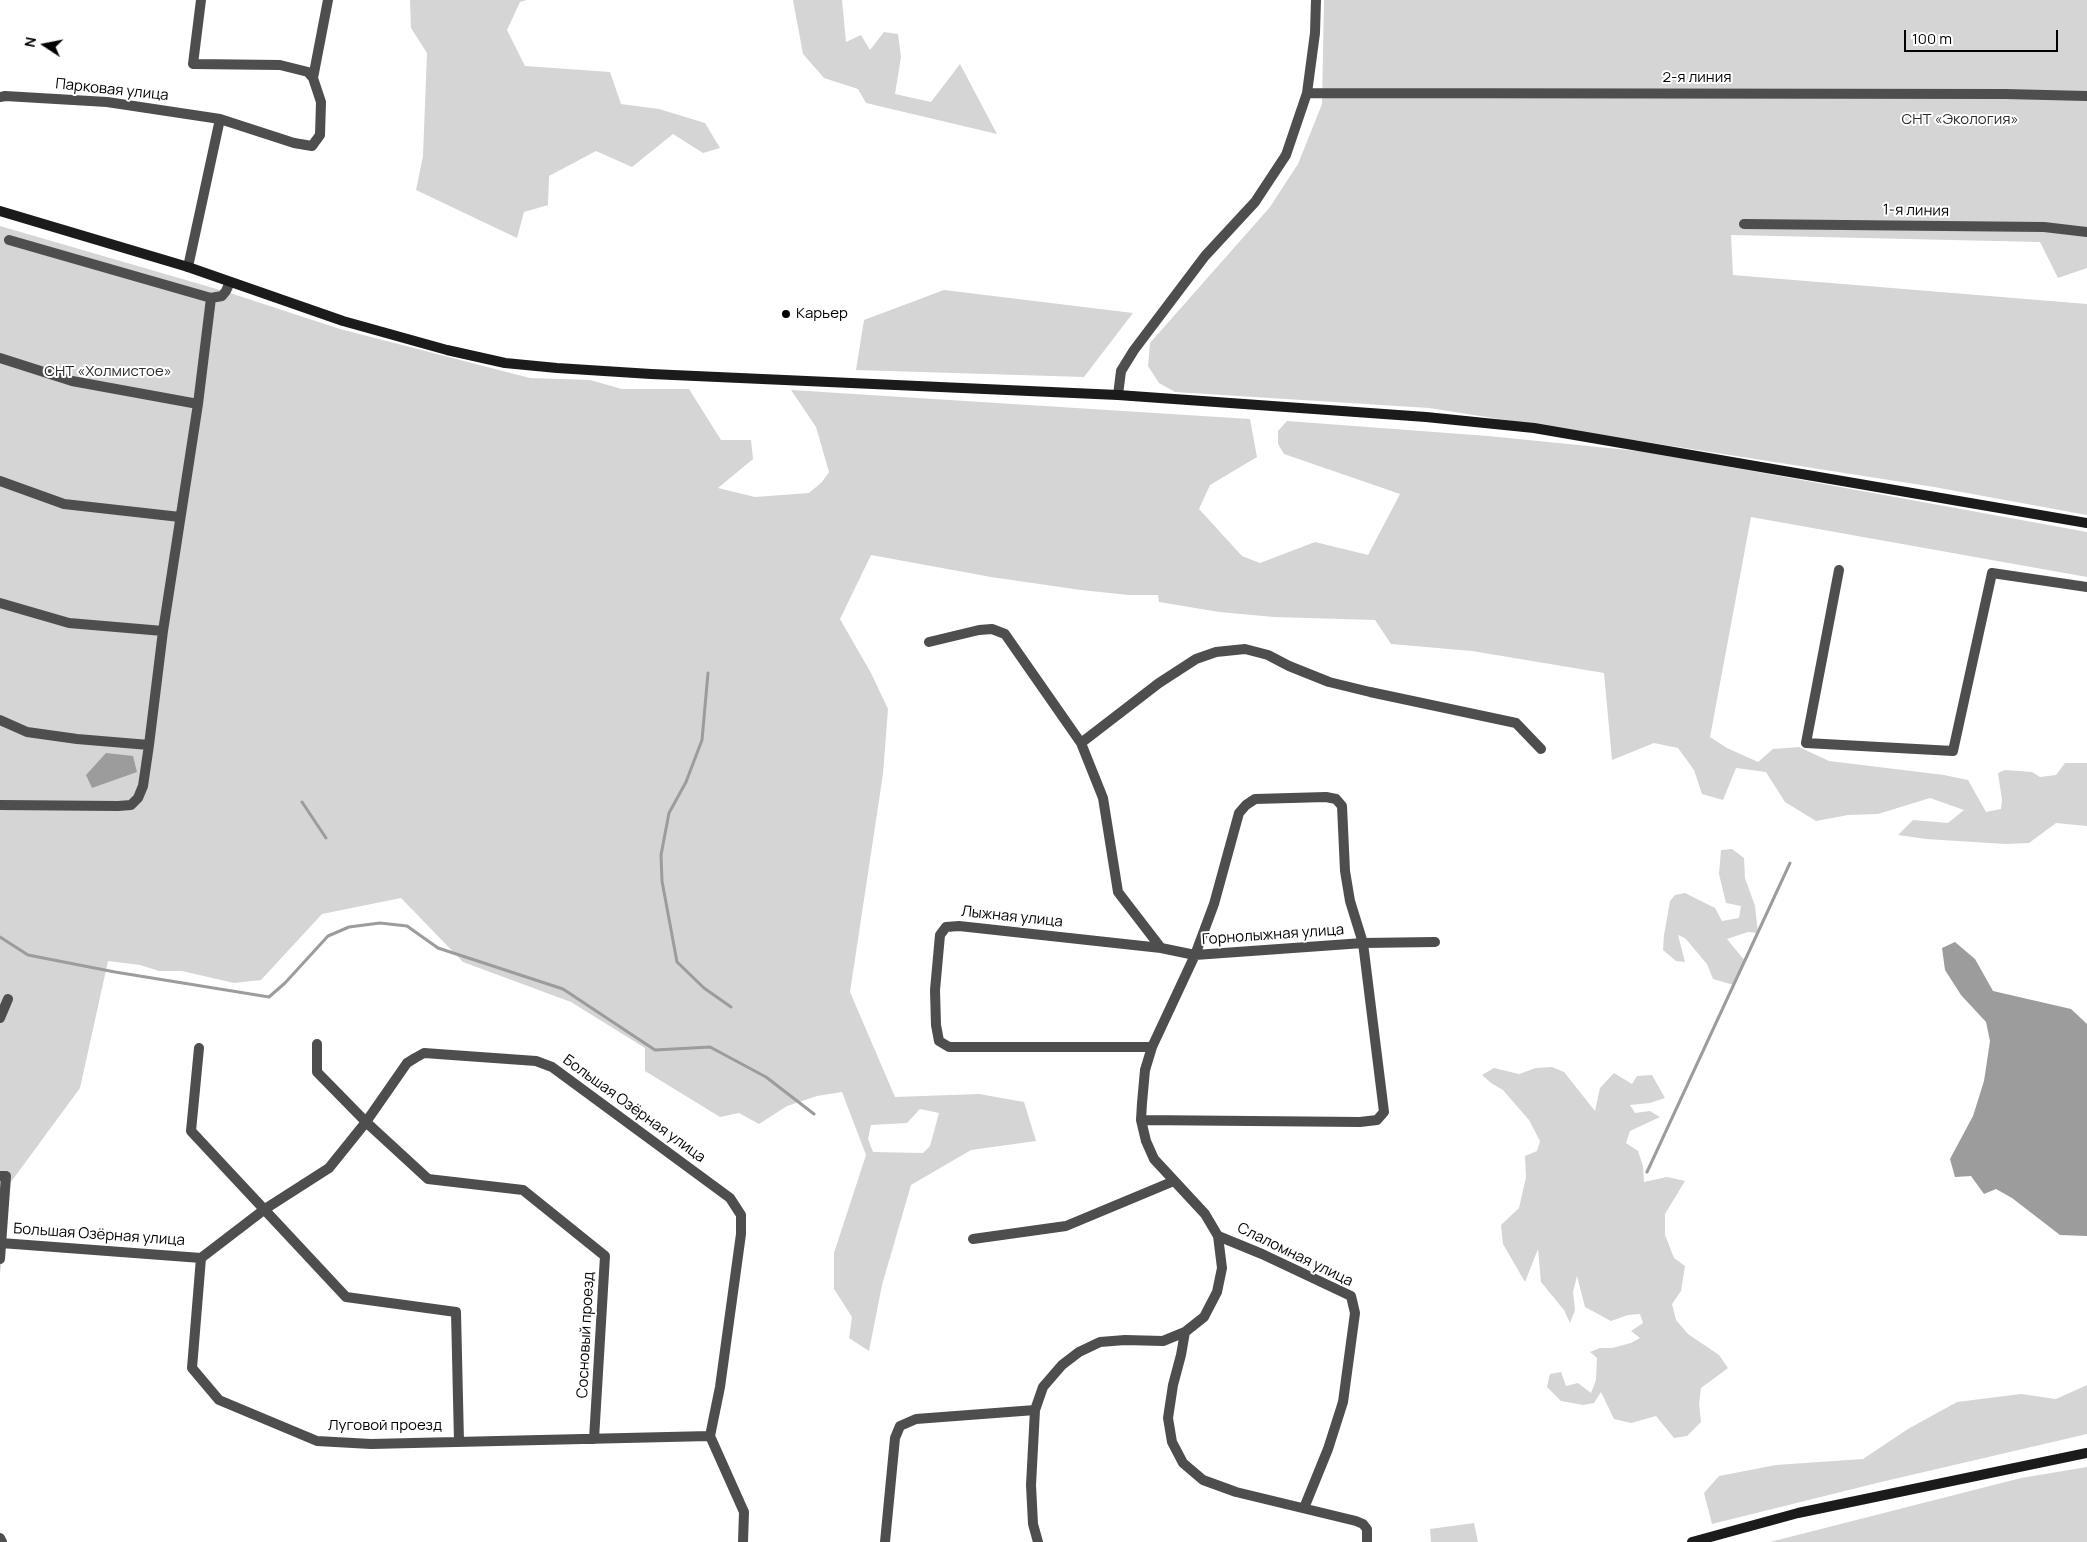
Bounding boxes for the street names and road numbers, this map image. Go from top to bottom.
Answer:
street label: 2-я линия [1663,69,1731,87]
street label: Парковая улица [54,75,170,105]
street label: 1-я линия [1883,201,1949,221]
street label: Лыжная улица [960,903,1064,931]
street label: Горнолыжная улица [1201,921,1345,949]
street label: Большая Озёрная улица [559,1051,709,1167]
street label: Слаломная улица [1234,1219,1356,1291]
street label: Большая Озёрная улица [13,1220,185,1250]
street label: Сосновый проезд [574,1271,598,1399]
street label: Луговой проезд [328,1417,442,1435]

